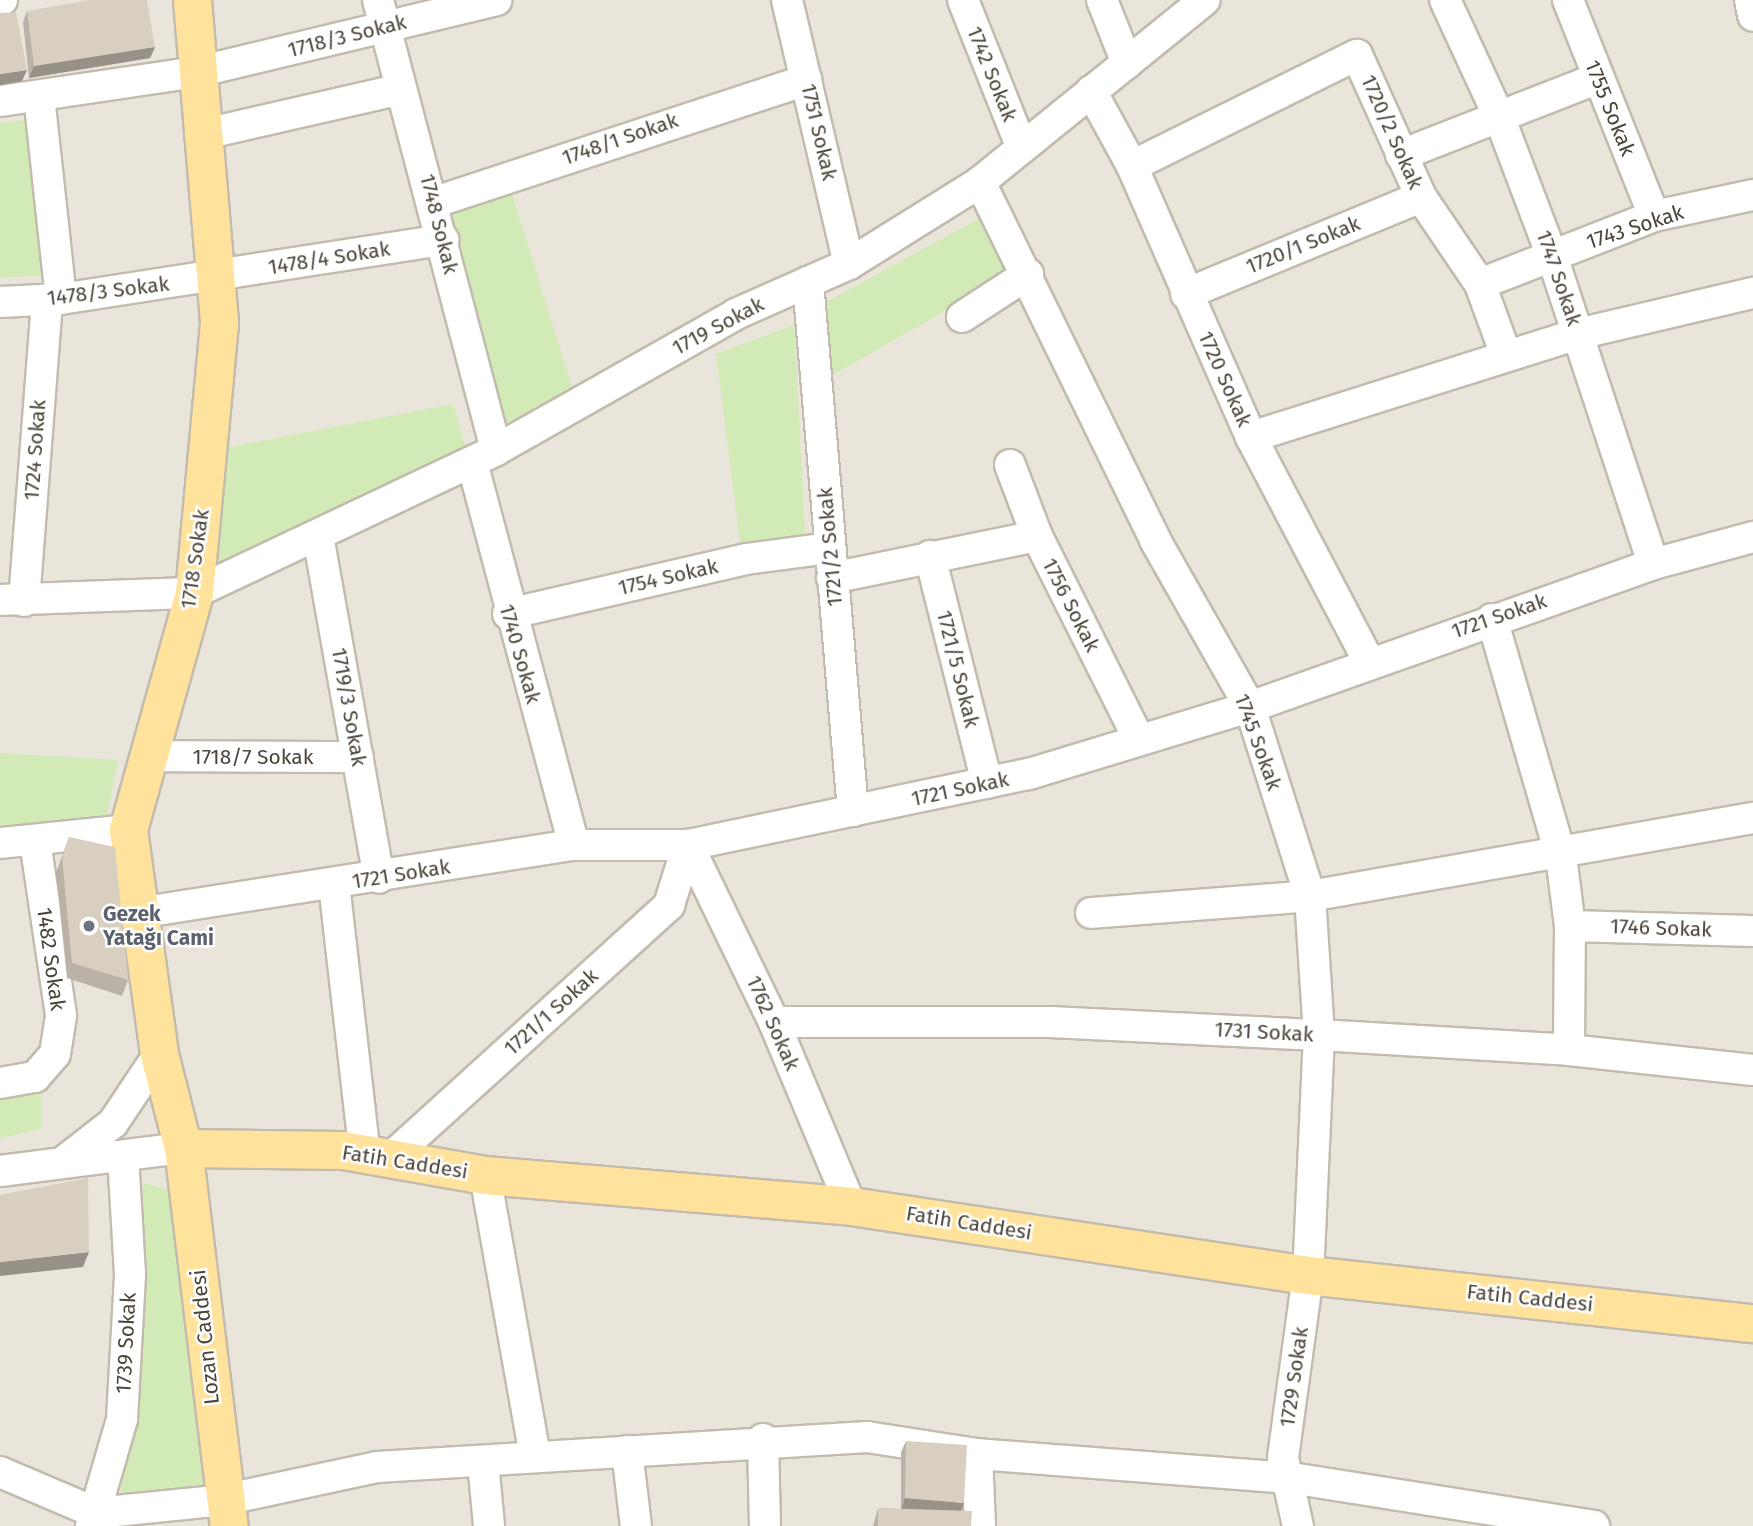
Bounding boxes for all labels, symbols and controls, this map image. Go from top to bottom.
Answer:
street label: 1718/3 Sokak [285,9,409,63]
street label: 1742 Sokak [961,23,1023,125]
street label: 1755 Sokak [1579,56,1641,160]
street label: 1720/2 Sokak [1356,71,1428,193]
street label: 1751 Sokak [796,81,842,183]
street label: 1748/1 Sokak [559,107,681,171]
street label: 1748 Sokak [414,171,464,277]
street label: 1743 Sokak [1583,199,1687,255]
street label: 1720/1 Sokak [1242,211,1364,279]
street label: 1747 Sokak [1531,227,1587,329]
street label: 1478/4 Sokak [266,236,392,280]
street label: 1478/3 Sokak [45,271,171,311]
street label: 1719 Sokak [668,291,768,361]
street label: 1720 Sokak [1193,327,1257,431]
street label: 1724 Sokak [19,399,51,501]
street label: 1721/2 Sokak [812,486,848,608]
street label: 1718 Sokak [176,507,214,611]
street label: 1754 Sokak [616,553,720,601]
street label: 1756 Sokak [1037,554,1105,656]
street label: 1721 Sokak [1448,588,1550,644]
street label: 1740 Sokak [494,601,546,707]
street label: 1721/5 Sokak [931,608,985,730]
street label: 1719/3 Sokak [326,646,372,768]
street label: 1745 Sokak [1229,690,1287,794]
street label: 1718/7 Sokak [193,744,313,770]
street label: 1721 Sokak [909,766,1011,812]
street label: 1721 Sokak [350,854,452,894]
place label: Gezek Yatağı Cami [103,901,214,951]
street label: 1482 Sokak [31,906,71,1012]
street label: 1746 Sokak [1610,914,1712,942]
marker: Gezek Yatağı Cami [81,918,97,934]
street label: 1721/1 Sokak [499,963,603,1061]
street label: 1762 Sokak [741,972,805,1074]
street label: 1731 Sokak [1214,1017,1314,1047]
street label: Fatih Caddesi [340,1140,470,1184]
street label: Fatih Caddesi [904,1201,1034,1245]
street label: Lozan Caddesi [185,1268,225,1406]
street label: Fatih Caddesi [1465,1279,1595,1317]
street label: 1739 Sokak [111,1292,141,1394]
street label: 1729 Sokak [1274,1325,1314,1429]

